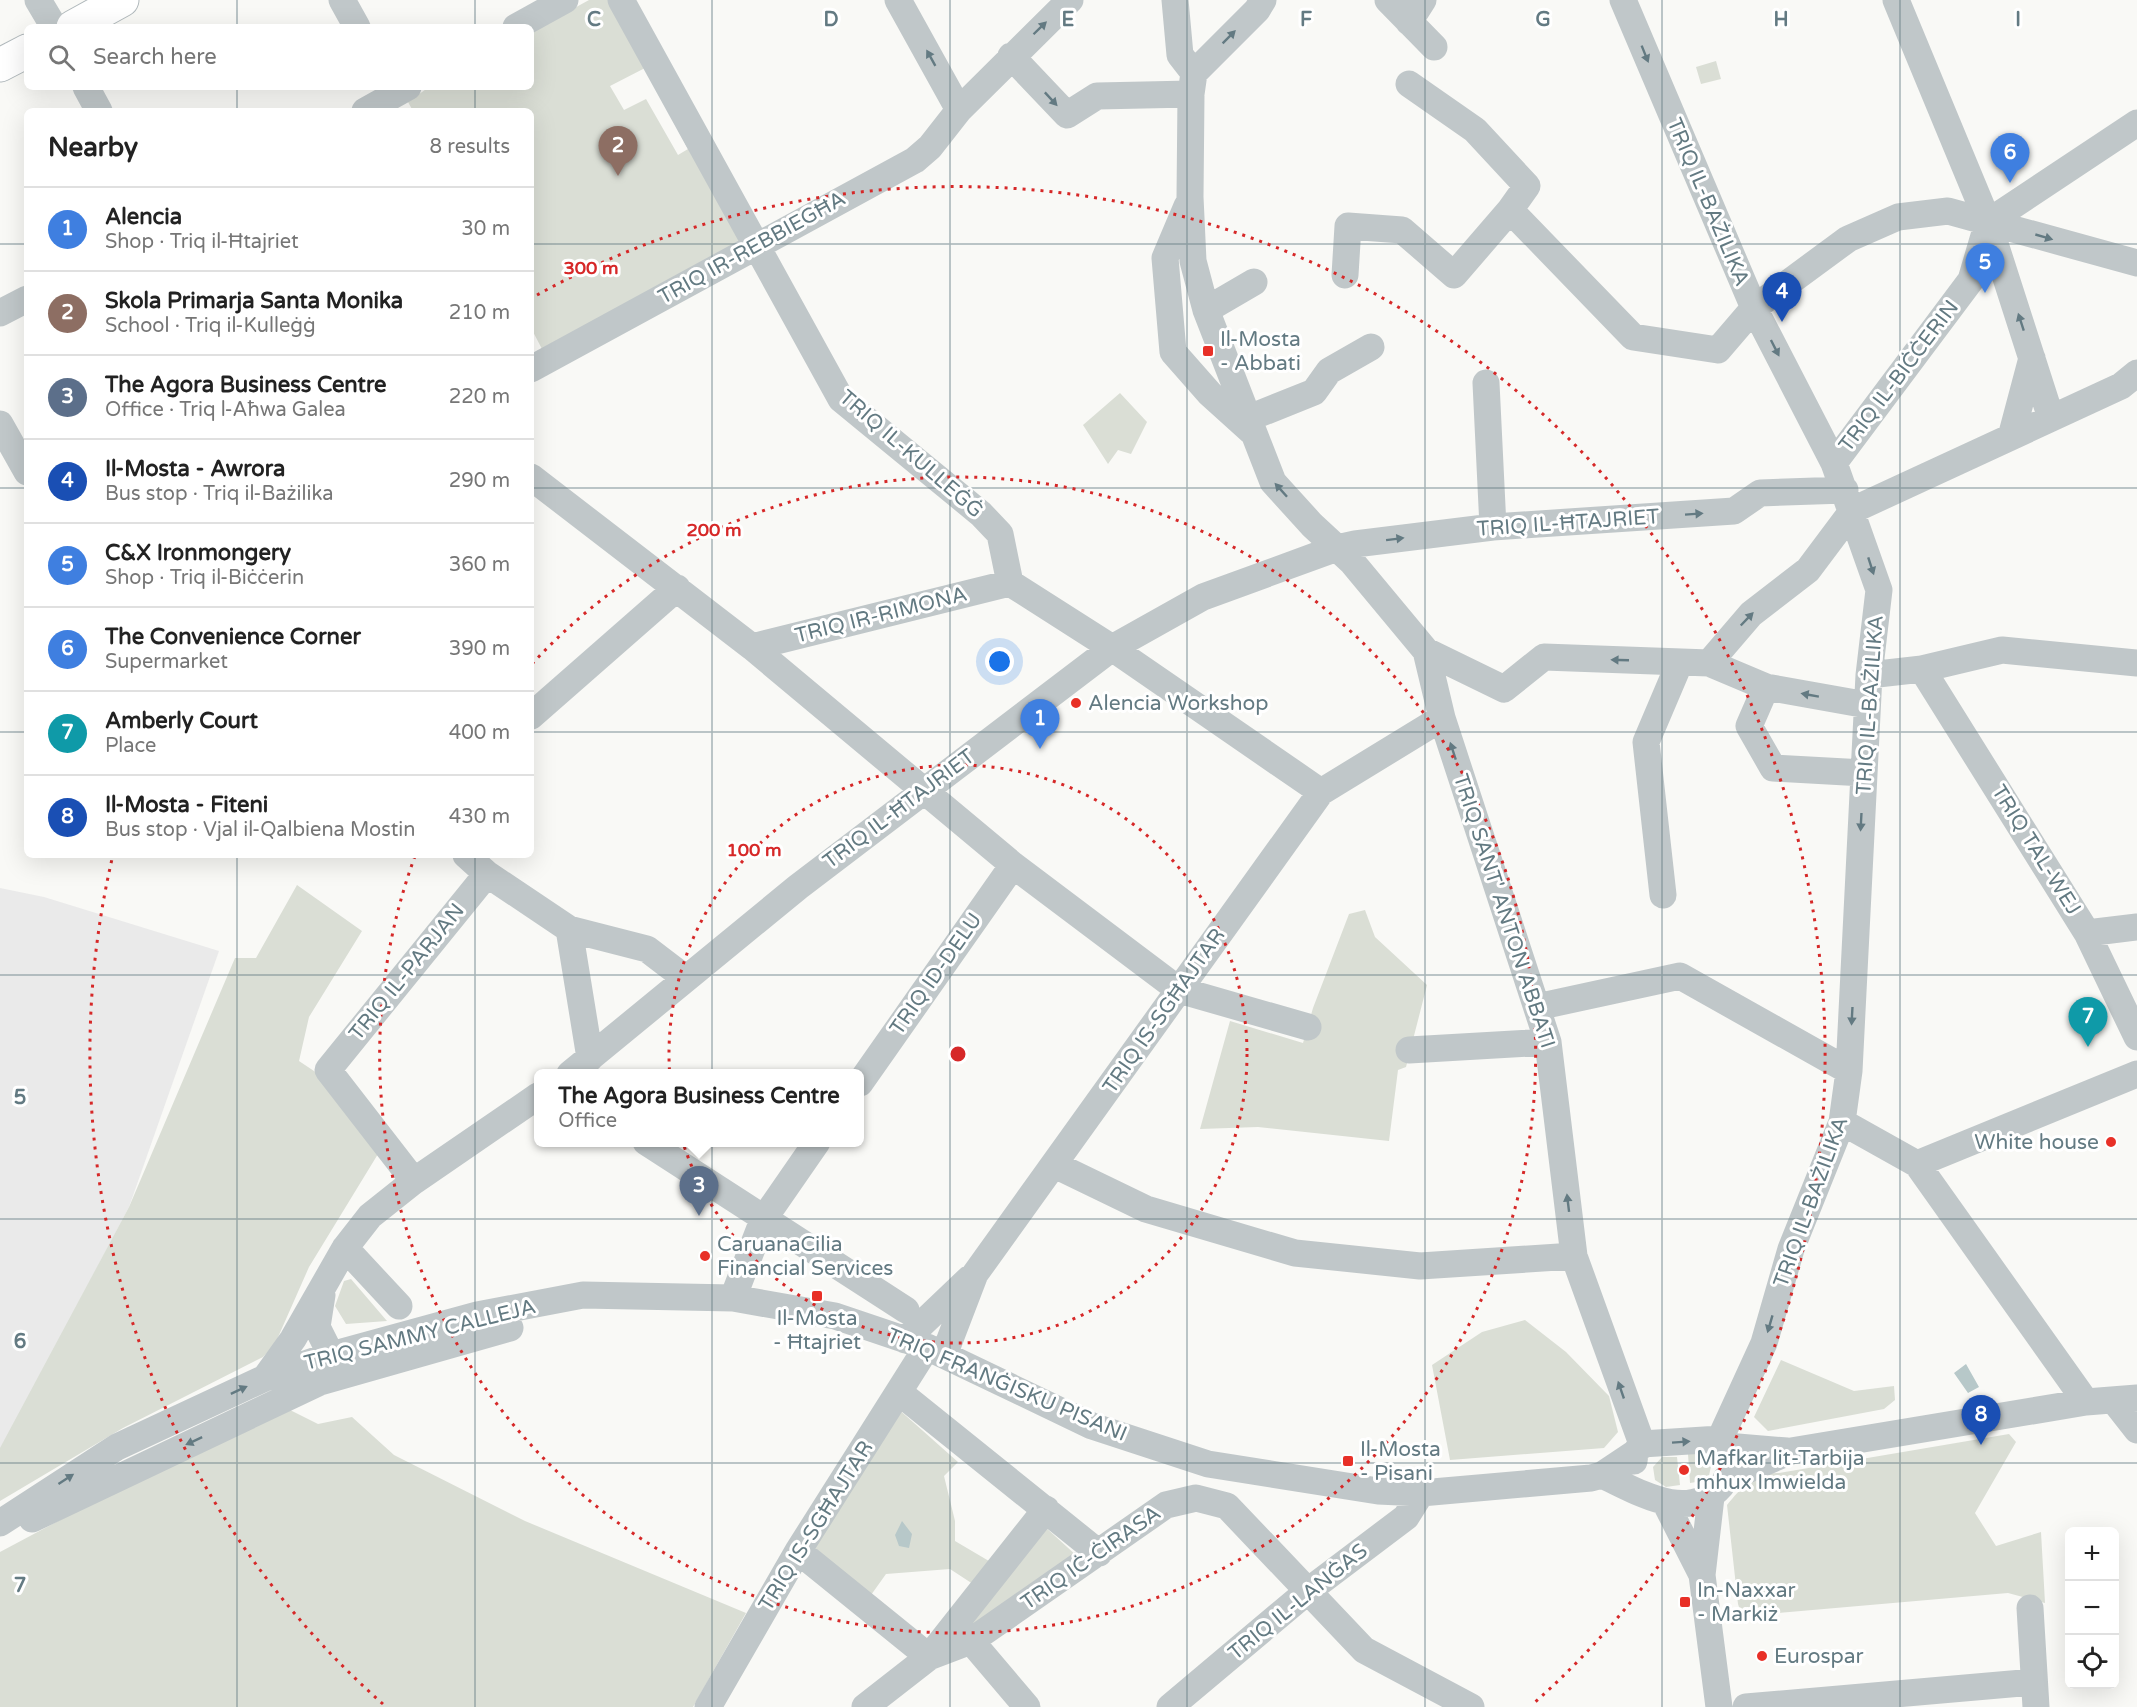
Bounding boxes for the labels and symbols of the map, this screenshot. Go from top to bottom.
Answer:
text: C [587,8,601,32]
text: D [823,8,839,32]
text: E [1062,8,1075,32]
text: F [1300,8,1312,32]
text: G [1535,8,1551,32]
text: H [1773,8,1789,32]
text: I [2015,8,2021,32]
one-way arrow [1033,21,1048,35]
one-way arrow [1222,31,1236,45]
one-way arrow [1640,46,1650,64]
one-way arrow [926,50,936,67]
one-way arrow [1044,91,1058,105]
street label: TRIQ IL-BAŻILIKA [1661,114,1755,290]
pin: 2 [598,126,638,176]
pin: 6 [1990,134,2030,183]
street label: TRIQ IR-REBBIEGĦA [654,186,850,310]
one-way arrow [2035,233,2053,243]
pin: 5 [1966,244,2004,293]
text: 300 m [563,257,619,279]
pin: 4 [1762,272,1802,322]
street label: TRIQ IL-BIĊĊERIN [1834,295,1964,457]
one-way arrow [2015,313,2025,331]
place label: Il-Mosta - Abbati [1220,327,1301,376]
one-way arrow [1769,339,1779,357]
marker: Il-Mosta - Abbati [1201,344,1215,358]
street label: TRIQ IL-KULLEĠĠ [834,385,988,523]
one-way arrow [1274,483,1288,498]
street label: TRIQ IL-ĦTAJRIET [1476,504,1660,542]
one-way arrow [1684,509,1703,518]
text: 200 m [686,519,742,541]
one-way arrow [1385,534,1404,544]
one-way arrow [1867,557,1876,575]
street label: TRIQ IR-RIMONA [792,582,970,648]
one-way arrow [1740,612,1754,626]
street label: TRIQ IL-BAŻILIKA [1851,614,1889,796]
your location [985,647,1014,676]
one-way arrow [1611,655,1630,665]
one-way arrow [1800,690,1819,699]
place label: Alencia Workshop [1088,691,1268,716]
marker: Alencia Workshop [1069,696,1083,710]
pin: 1 [1020,700,1060,749]
one-way arrow [1448,742,1457,760]
street label: TRIQ IL-ĦTAJRIET [818,744,980,874]
street label: TRIQ SANT' ANTON ABBATI [1448,771,1560,1051]
street label: TRIQ TAL-WEJ [1986,780,2086,920]
one-way arrow [1857,812,1866,831]
text: 100 m [726,839,782,861]
street label: TRIQ IL-PARJAN [344,898,470,1046]
street label: TRIQ ID-DELU [885,908,987,1040]
street label: TRIQ IS-SGĦAJTAR [1098,924,1230,1098]
pin: 7 [2068,998,2108,1047]
one-way arrow [1847,1007,1856,1026]
centre of rings [948,1044,968,1064]
text: 5 [14,1086,26,1110]
street label: TRIQ IL-BAŻILIKA [1768,1113,1854,1291]
place label: White house [1974,1130,2099,1155]
marker: White house [2104,1135,2118,1149]
pin: 3 [680,1166,718,1216]
one-way arrow [1563,1194,1573,1213]
place label: CaruanaCilia Financial Services [717,1232,893,1281]
marker: CaruanaCilia Financial Services [698,1249,712,1263]
marker: Il-Mosta - Ħtajriet [810,1289,824,1303]
street label: TRIQ SAMMY CALLEJA [302,1294,538,1376]
place label: Il-Mosta - Ħtajriet [773,1306,861,1355]
one-way arrow [1764,1315,1774,1333]
street label: TRIQ FRANĠISKU PISANI [883,1323,1131,1447]
text: 6 [14,1330,26,1354]
one-way arrow [1615,1381,1625,1399]
one-way arrow [231,1385,249,1395]
pin: 8 [1962,1396,2000,1445]
one-way arrow [186,1436,203,1445]
street label: TRIQ IS-SGĦAJTAR [754,1436,878,1616]
place label: Il-Mosta - Pisani [1360,1437,1441,1486]
one-way arrow [1671,1437,1690,1447]
place label: Mafkar lit-Tarbija mhux Imwielda [1696,1446,1865,1495]
marker: Il-Mosta - Pisani [1341,1454,1355,1468]
marker: Mafkar lit-Tarbija mhux Imwielda [1677,1463,1691,1477]
one-way arrow [58,1474,74,1485]
street label: TRIQ IĊ-ĊIRASA [1016,1501,1166,1615]
street label: TRIQ IL-LANĠAS [1223,1538,1373,1666]
text: 7 [14,1574,26,1598]
place label: In-Naxxar - Markiż [1697,1578,1796,1627]
marker: In-Naxxar - Markiż [1678,1595,1692,1609]
place label: Eurospar [1774,1644,1864,1669]
marker: Eurospar [1755,1649,1769,1663]

